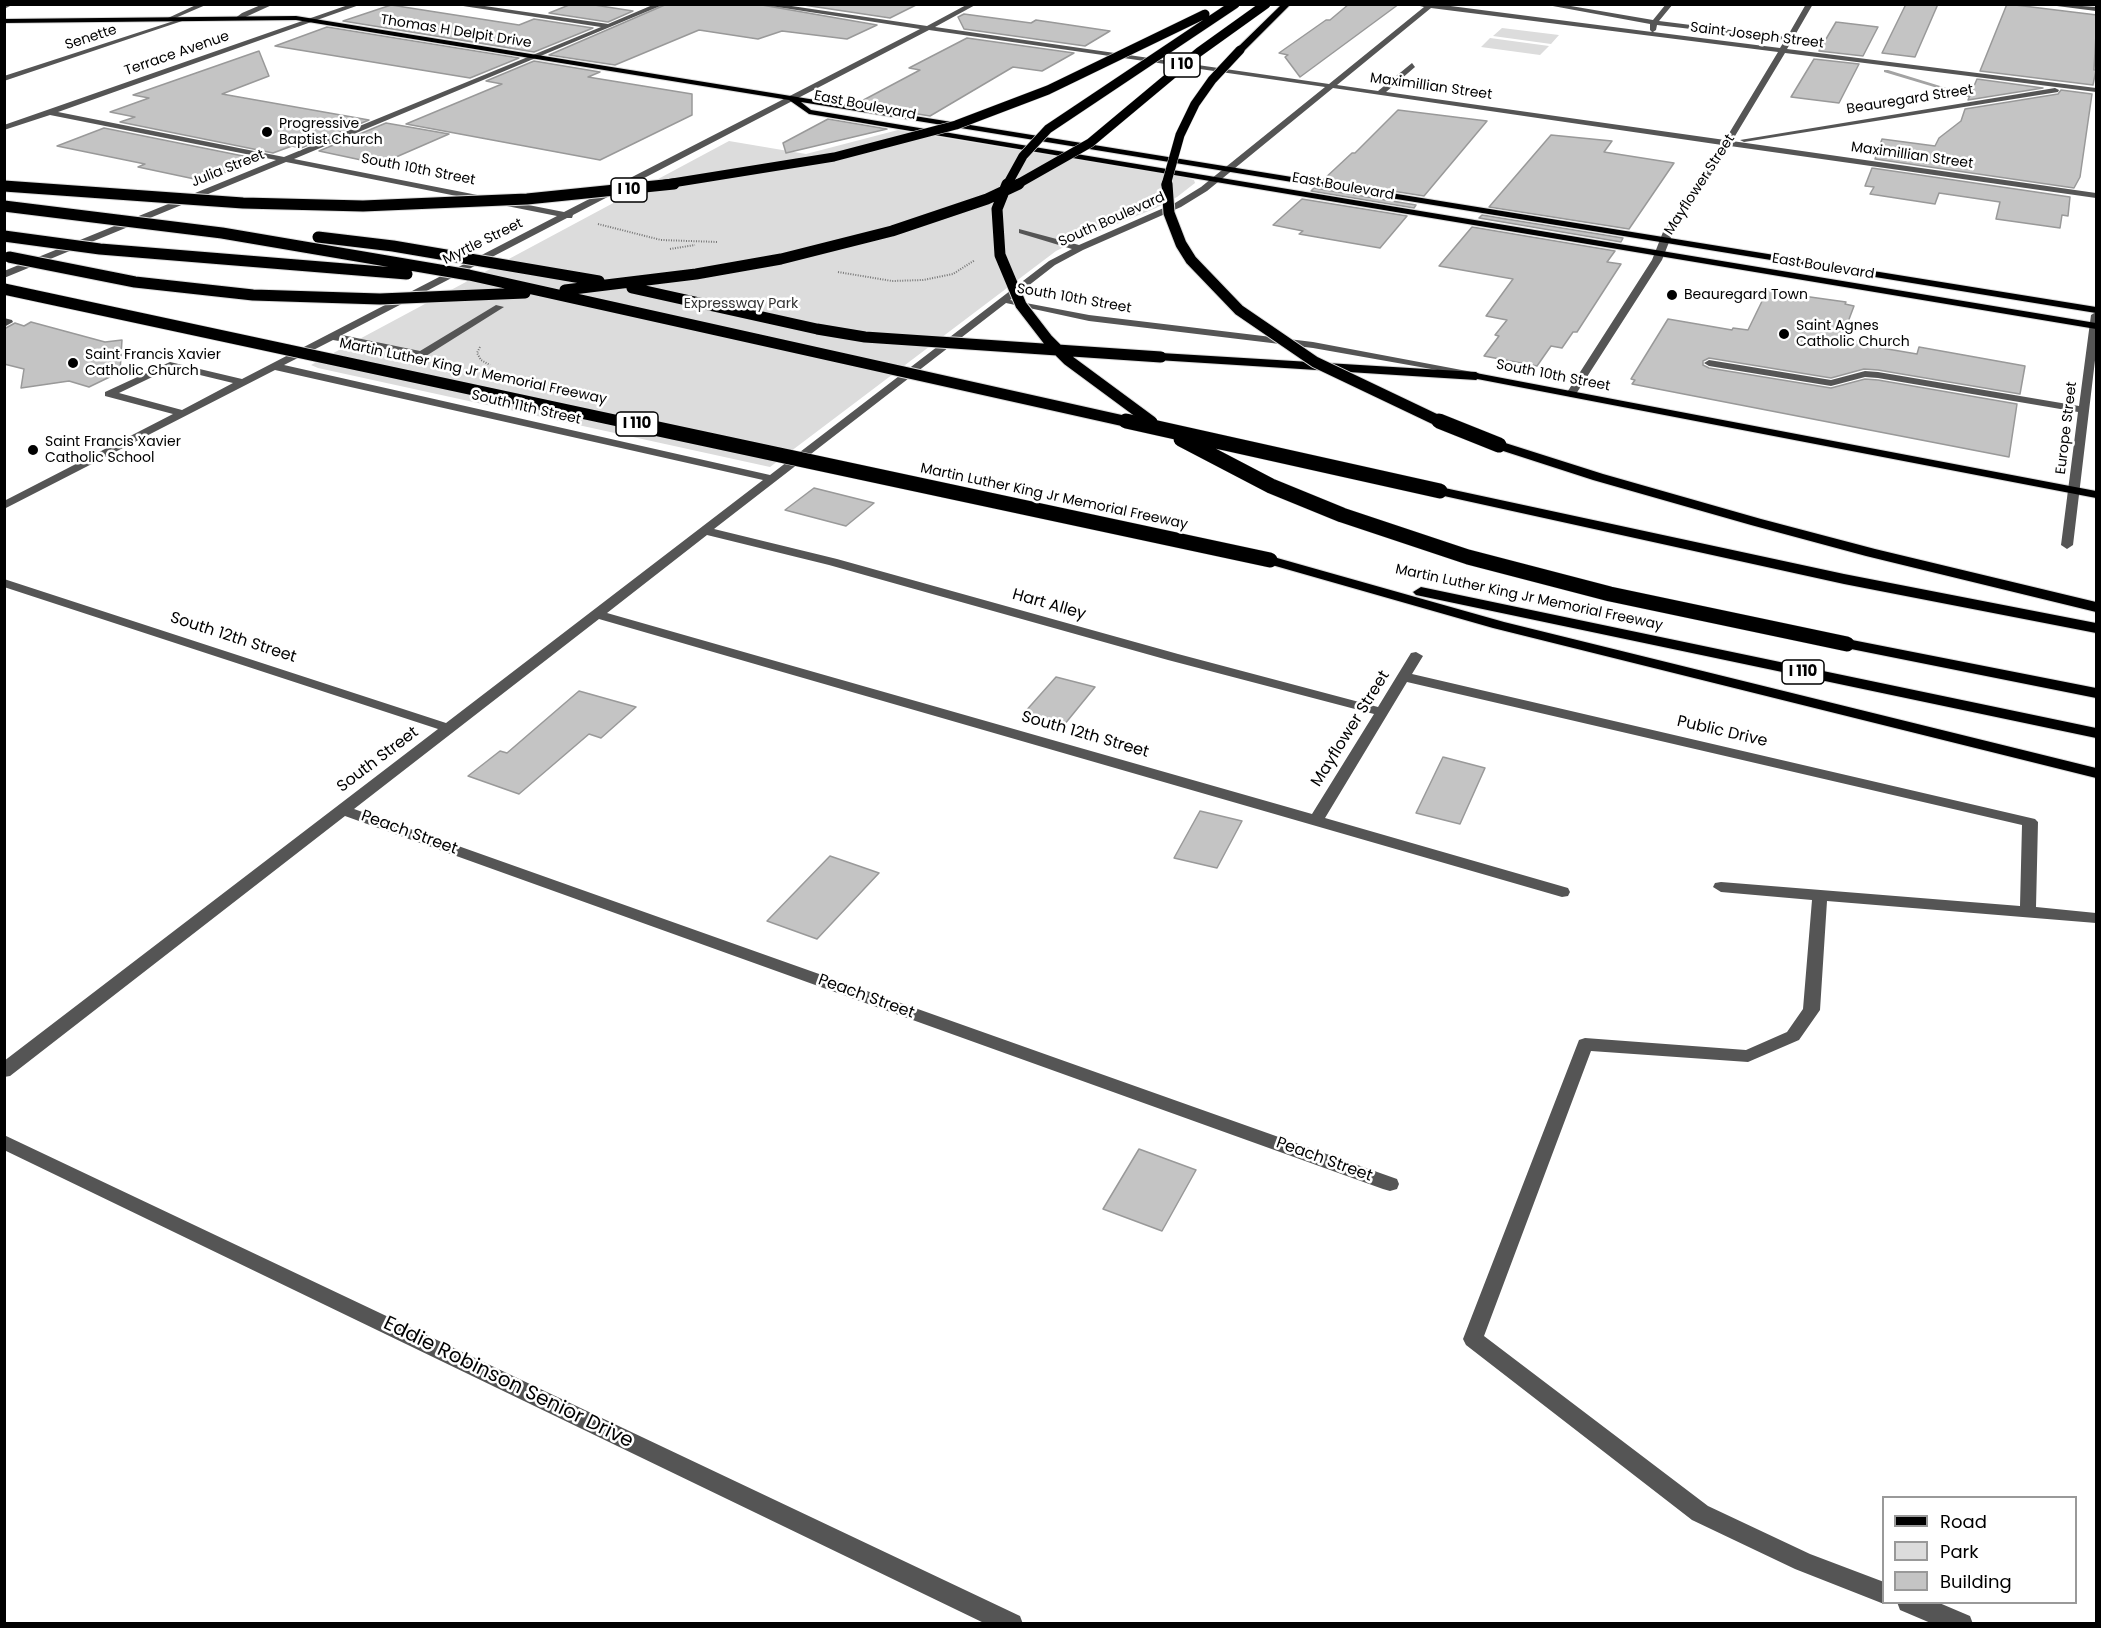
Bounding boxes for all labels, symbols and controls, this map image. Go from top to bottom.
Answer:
street label: Thomas H Delpit Drive [379,12,533,52]
street label: Saint Joseph Street [1689,19,1825,53]
street label: Senette [63,22,119,54]
street label: Terrace Avenue [122,28,232,80]
road number: I 10 [1164,53,1200,77]
street label: Maximillian Street [1369,70,1493,104]
street label: Beauregard Street [1846,82,1974,118]
street label: East Boulevard [813,88,917,124]
place label: Progressive Baptist Church [279,116,383,148]
marker: Progressive Baptist Church [260,125,274,139]
street label: Mayflower Street [1661,132,1739,238]
street label: Maximillian Street [1850,139,1974,173]
street label: Julia Street [189,147,267,191]
street label: South 10th Street [359,151,477,189]
street label: East Boulevard [1291,170,1395,204]
road number: I 10 [611,178,647,202]
street label: South Boulevard [1056,189,1168,251]
street label: Myrtle Street [440,215,526,269]
street label: East Boulevard [1771,251,1875,283]
street label: South 10th Street [1015,281,1133,317]
place label: Beauregard Town [1684,287,1808,303]
marker: Beauregard Town [1665,288,1679,302]
park label: Expressway Park [684,296,798,312]
place label: Saint Agnes Catholic Church [1796,318,1910,350]
marker: Saint Agnes Catholic Church [1777,327,1791,341]
street label: Martin Luther King Jr Memorial Freeway [338,335,608,409]
place label: Saint Francis Xavier Catholic Church [85,347,221,380]
marker: Saint Francis Xavier Catholic Church [66,356,80,370]
street label: South 10th Street [1494,357,1612,395]
street label: Europe Street [2053,381,2081,475]
street label: South 11th Street [470,387,582,429]
road number: I 110 [616,412,658,436]
place label: Saint Francis Xavier Catholic School [45,434,181,466]
marker: Saint Francis Xavier Catholic School [26,443,40,457]
street label: Martin Luther King Jr Memorial Freeway [919,460,1189,534]
street label: Martin Luther King Jr Memorial Freeway [1394,561,1664,635]
street label: Hart Alley [1010,585,1088,625]
street label: South 12th Street [167,609,299,667]
road number: I 110 [1782,660,1824,684]
street label: Mayflower Street [1308,667,1394,791]
street label: South 12th Street [1019,708,1151,762]
street label: Public Drive [1675,712,1769,752]
street label: South Street [333,723,423,797]
street label: Peach Street [358,807,460,859]
street label: Peach Street [815,971,917,1023]
street label: Peach Street [1273,1134,1375,1186]
street label: Eddie Robinson Senior Drive [379,1312,637,1454]
legend [1882,1496,2077,1604]
text: Road [1940,1509,1987,1534]
text: Park [1940,1539,1979,1564]
text: Building [1940,1569,2012,1594]

